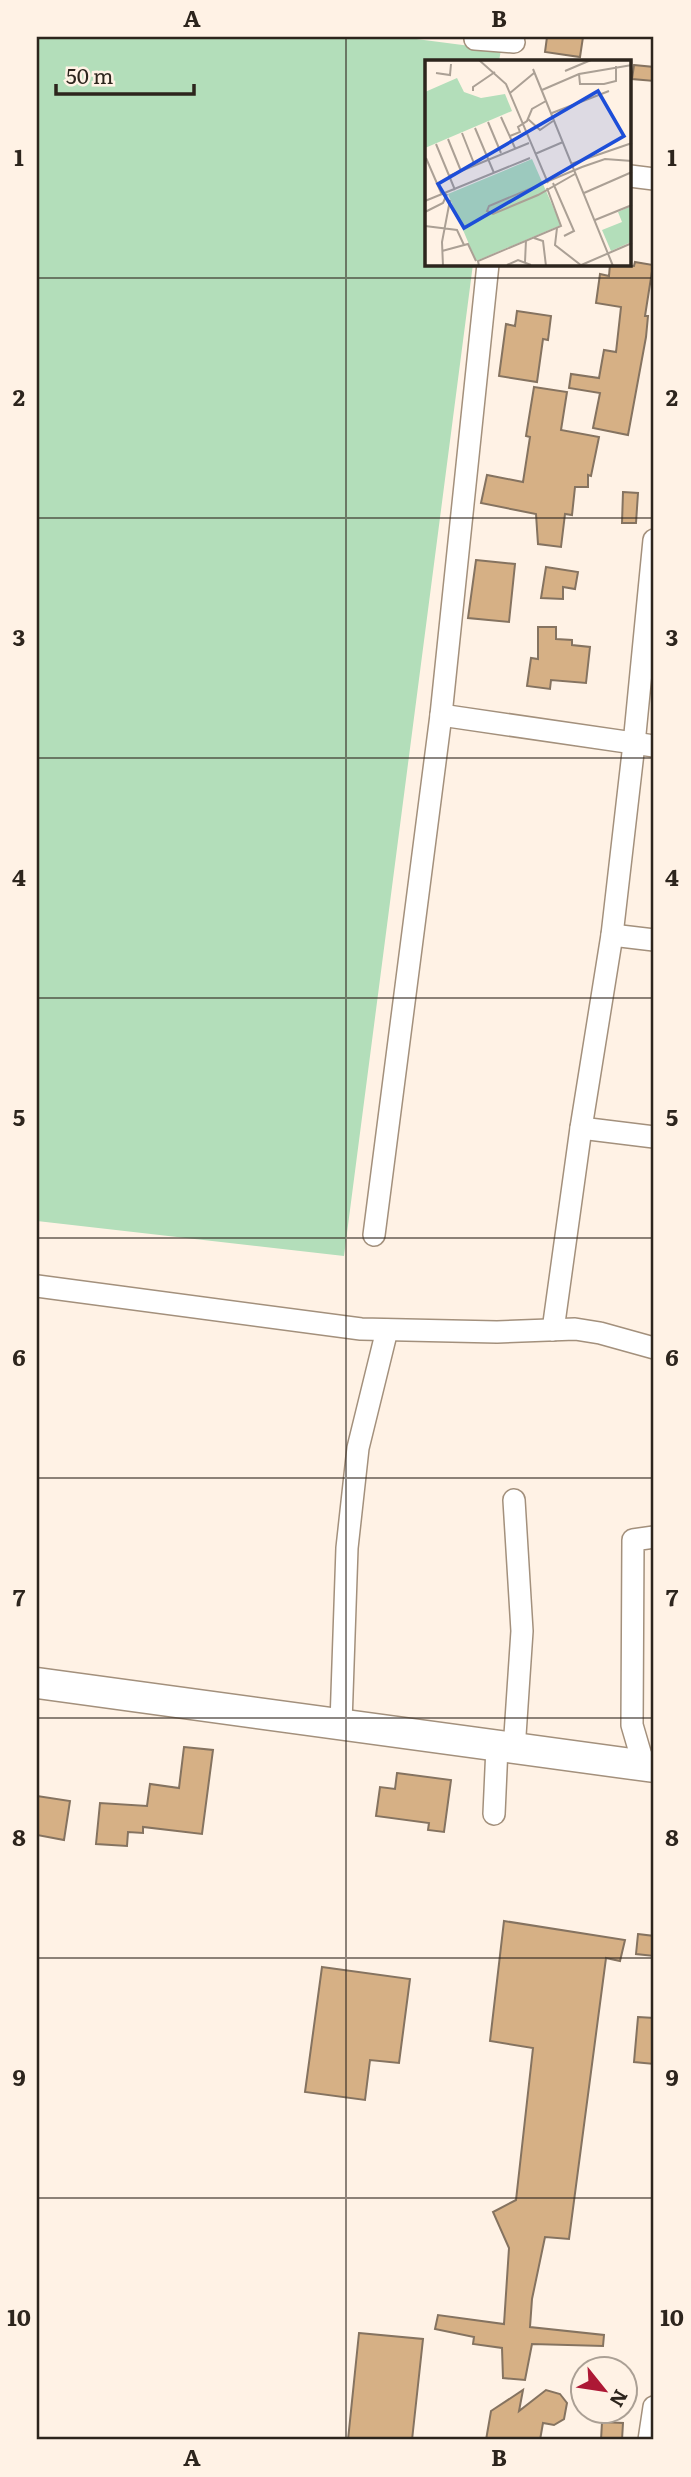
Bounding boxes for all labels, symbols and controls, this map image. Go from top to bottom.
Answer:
text: A [183,0,201,34]
text: B [491,0,507,34]
scale bar [56,52,194,96]
text: 50 m [66,59,113,90]
inset map [425,60,632,266]
text: 1 [14,139,24,173]
text: 1 [667,139,677,173]
text: 2 [13,379,25,413]
text: 2 [666,379,678,413]
text: 3 [13,619,25,653]
text: 3 [666,619,678,653]
text: 4 [12,859,26,893]
text: 4 [665,859,679,893]
text: 5 [13,1099,25,1133]
text: 5 [666,1099,678,1133]
text: 6 [12,1339,26,1373]
text: 6 [665,1339,679,1373]
text: 7 [13,1579,26,1613]
text: 7 [666,1579,679,1613]
text: 8 [12,1819,26,1853]
text: 8 [665,1819,679,1853]
text: 9 [12,2059,26,2093]
text: 9 [665,2059,679,2093]
text: 10 [7,2299,31,2333]
text: 10 [660,2299,684,2333]
north arrow [568,2354,638,2424]
text: N [603,2385,636,2413]
text: A [183,2439,201,2473]
text: B [491,2439,507,2473]

